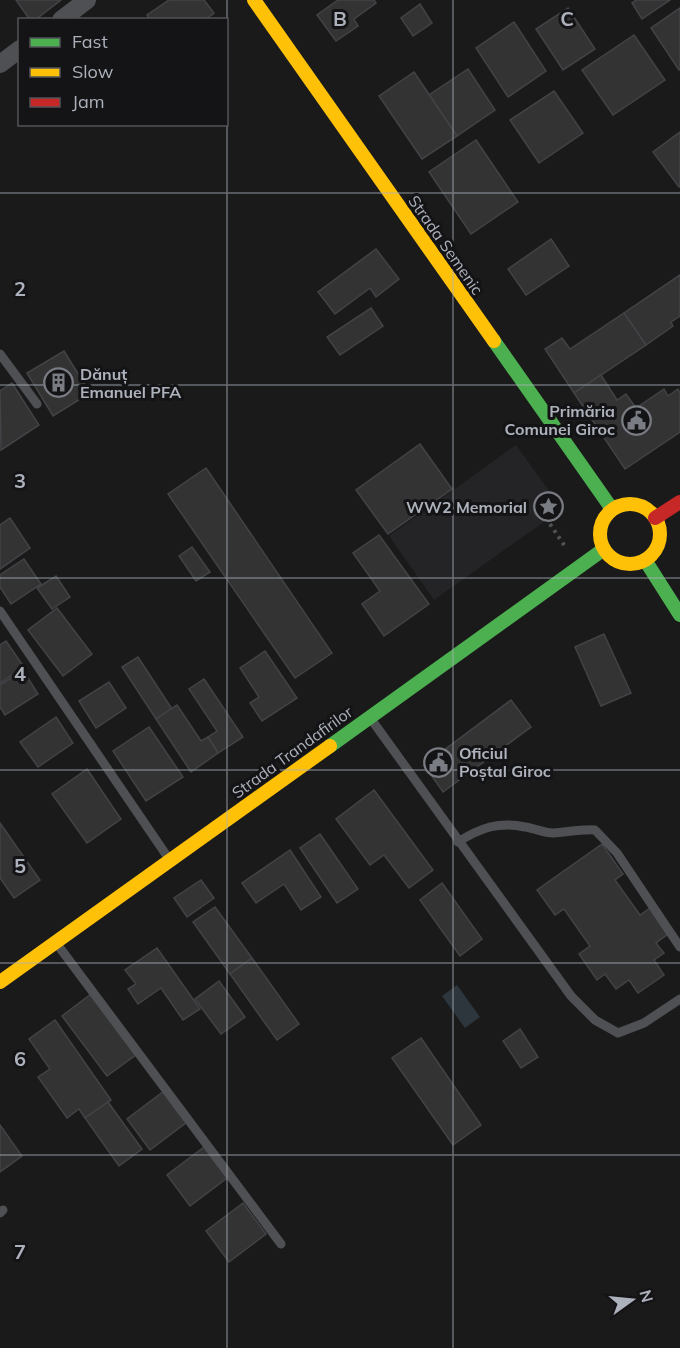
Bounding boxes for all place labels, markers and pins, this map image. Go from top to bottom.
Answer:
place label: Dănuț Emanuel PFA [80,364,181,402]
building icon: Dănuț Emanuel PFA [43,367,75,399]
place label: Primăria Comunei Giroc [505,401,615,439]
public building icon: Primăria Comunei Giroc [620,404,652,436]
place icon: WW2 Memorial [532,491,564,523]
place label: WW2 Memorial [406,497,527,517]
place label: Oficiul Poștal Giroc [459,743,551,782]
public building icon: Oficiul Poștal Giroc [422,746,454,778]

